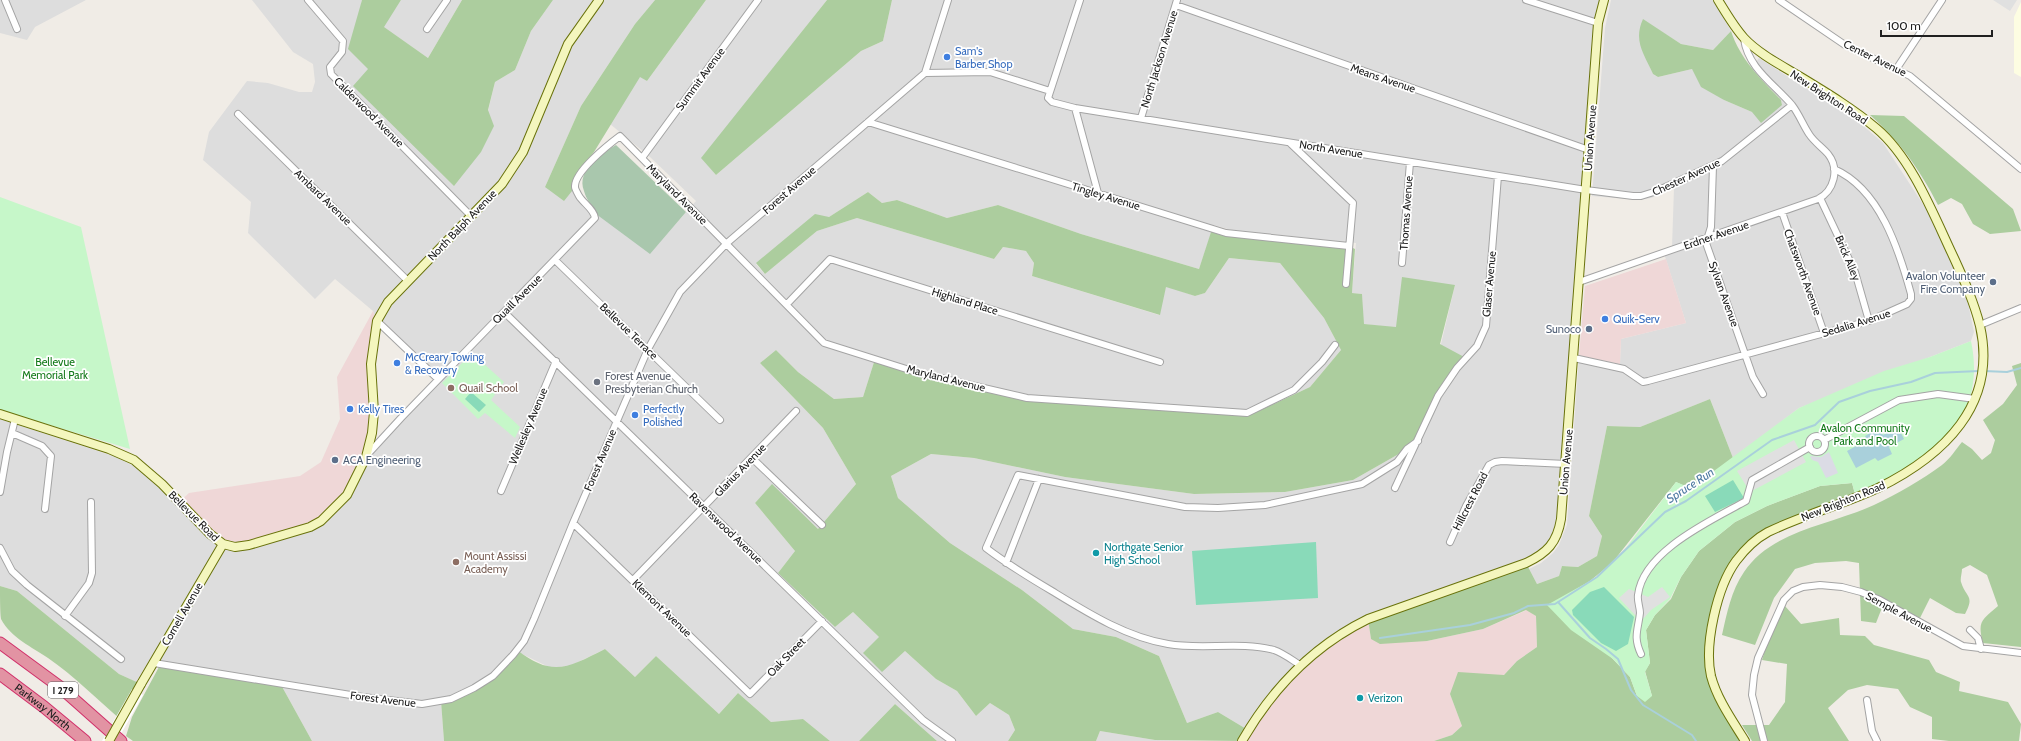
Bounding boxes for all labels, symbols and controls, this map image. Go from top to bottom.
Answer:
street label: North Jackson Avenue [1137,8,1181,109]
scale bar [1881,12,1992,38]
text: 100 m [1887,18,1921,33]
street label: Center Avenue [1841,37,1909,79]
street label: Summit Avenue [672,44,728,113]
place label: Sam's Barber Shop [955,44,1013,71]
marker: Sam's Barber Shop [942,52,952,62]
street label: Means Avenue [1349,60,1418,96]
street label: New Brighton Road [1788,67,1870,127]
street label: Calderwood Avenue [331,74,407,150]
street label: Union Avenue [1581,104,1599,171]
street label: North Avenue [1298,137,1364,161]
street label: Chester Avenue [1650,155,1722,199]
street label: Maryland Avenue [644,161,711,228]
street label: Forest Avenue [760,163,819,217]
street label: Ambard Avenue [291,166,355,228]
street label: Thomas Avenue [1396,175,1416,251]
street label: Tingley Avenue [1070,179,1142,213]
street label: North Balph Avenue [425,186,500,263]
street label: Erdner Avenue [1682,217,1751,253]
street label: Chatsworth Avenue [1781,227,1825,317]
street label: Brick Alley [1832,233,1864,283]
street label: Glaser Avenue [1479,250,1499,318]
street label: Sylvan Avenue [1706,259,1742,329]
place label: Avalon Volunteer Fire Company [1906,269,1986,296]
street label: Quaill Avenue [489,271,545,327]
marker: Avalon Volunteer Fire Company [1988,277,1998,287]
street label: Highland Place [930,284,1000,318]
street label: Bellevue Terrace [597,300,661,363]
street label: Sedalia Avenue [1820,306,1892,340]
place label: Quik-Serv [1613,312,1660,326]
marker: Quik-Serv [1600,314,1610,324]
place label: Sunoco [1546,322,1581,336]
marker: Sunoco [1584,324,1594,334]
place label: McCreary Towing & Recovery [405,350,485,377]
park label: Bellevue Memorial Park [22,355,88,382]
marker: McCreary Towing & Recovery [392,358,402,368]
street label: Maryland Avenue [905,361,987,395]
place label: Forest Avenue Presbyterian Church [605,369,698,396]
marker: Forest Avenue Presbyterian Church [592,377,602,387]
place label: Quail School [459,381,518,395]
marker: Quail School [446,383,456,393]
street label: Wellesley Avenue [506,385,551,466]
place label: Kelly Tires [358,402,405,416]
place label: Perfectly Polished [643,402,685,429]
marker: Kelly Tires [345,404,355,414]
marker: Perfectly Polished [630,410,640,420]
park label: Avalon Community Park and Pool [1820,421,1910,448]
street label: Forest Avenue [581,427,619,493]
street label: Union Avenue [1556,428,1576,495]
street label: Glarius Avenue [711,440,769,500]
place label: ACA Engineering [343,453,421,467]
marker: ACA Engineering [330,455,340,465]
water label: Spruce Run [1663,464,1717,506]
street label: Hillcrest Road [1449,469,1491,533]
street label: New Brighton Road [1799,478,1887,524]
street label: Bellevue Road [166,488,222,544]
street label: Ravenswood Avenue [686,489,766,567]
place label: Northgate Senior High School [1104,540,1184,567]
marker: Northgate Senior High School [1091,548,1101,558]
place label: Mount Assissi Academy [464,549,527,576]
marker: Mount Assissi Academy [451,557,461,567]
street label: Klemont Avenue [629,576,695,640]
street label: Cornell Avenue [158,580,206,648]
street label: Semple Avenue [1863,589,1935,636]
street label: Oak Street [764,634,808,680]
street label: Parkway North [12,680,74,733]
road number: I 279 [48,682,78,698]
street label: Forest Avenue [349,688,417,710]
place label: Verizon [1368,691,1403,705]
marker: Verizon [1355,693,1365,703]

